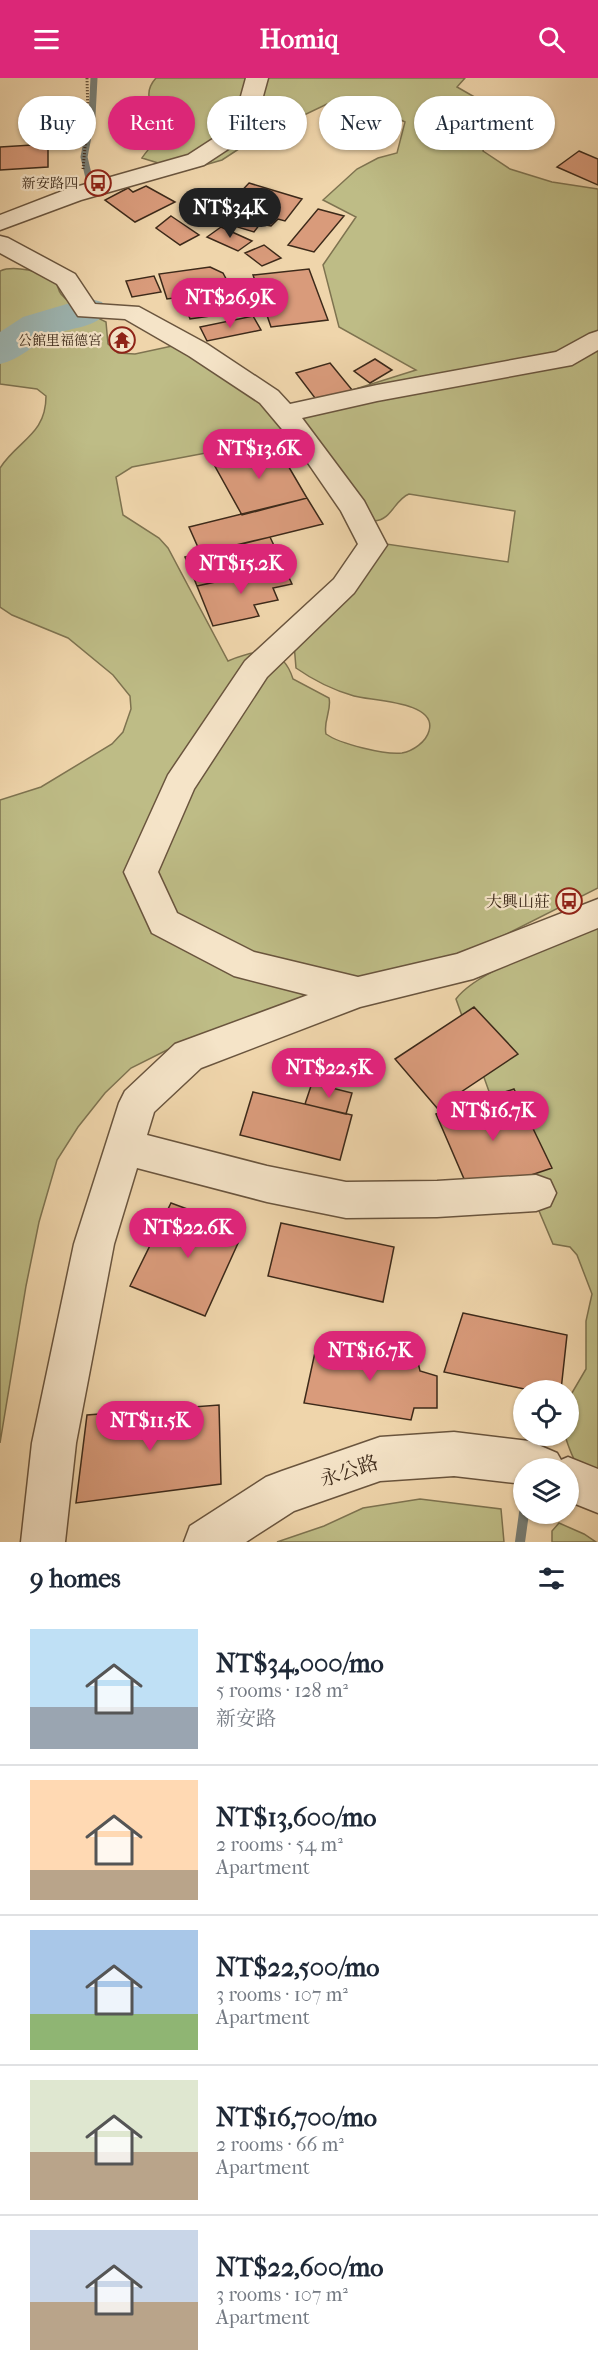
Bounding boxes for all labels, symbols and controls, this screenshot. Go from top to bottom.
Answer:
icon: menu [30,23,63,56]
text: Homiq [260,23,338,55]
icon: search [535,23,568,56]
chip: Buy [18,96,96,150]
chip: Rent [108,96,195,150]
chip: Filters [207,96,307,150]
chip: New [319,96,402,150]
chip: Apartment [414,96,555,150]
bus stop icon: 新安路四 [83,168,113,198]
place label: 新安路四 [22,175,78,192]
pin: NT$34K [181,188,279,239]
text: NT$34K [193,196,267,219]
pin: NT$26.9K [168,278,292,329]
text: NT$26.9K [185,286,275,309]
temple icon: 公館里福德宮 [107,325,137,355]
place label: 公館里福德宮 [18,332,102,349]
pin: NT$13.6K [197,429,321,480]
text: NT$13.6K [217,437,301,460]
pin: NT$15.2K [179,544,303,595]
text: NT$15.2K [199,552,283,575]
bus stop icon: 大興山莊 [554,886,584,916]
place label: 大興山莊 [486,892,550,911]
pin: NT$22.5K [267,1048,391,1099]
text: NT$22.5K [286,1056,372,1079]
pin: NT$16.7K [431,1091,555,1142]
text: NT$16.7K [451,1099,535,1122]
pin: NT$22.6K [126,1208,250,1259]
text: NT$22.6K [143,1216,233,1239]
pin: NT$16.7K [308,1331,432,1382]
text: NT$16.7K [328,1339,412,1362]
map controls [513,1380,579,1524]
button: locate [513,1380,579,1446]
pin: NT$11.5K [88,1401,212,1452]
text: NT$11.5K [110,1409,190,1432]
street label: 永公路 [317,1451,381,1491]
button: layers [513,1458,579,1524]
icon: filters [535,1562,568,1595]
text: 9 homes [30,1563,121,1594]
text: NT$34,000/mo [216,1648,384,1679]
icon: home [78,1653,150,1725]
text: 5 rooms · 128 m² [216,1679,348,1702]
text: 新安路 [216,1707,276,1730]
text: NT$13,600/mo [216,1802,377,1833]
icon: home [78,1804,150,1876]
text: 2 rooms · 54 m² [216,1833,343,1856]
text: Apartment [216,1856,310,1879]
text: NT$22,500/mo [216,1952,380,1983]
icon: home [78,1954,150,2026]
text: 3 rooms · 107 m² [216,1983,348,2006]
text: Apartment [216,2006,310,2029]
text: NT$16,700/mo [216,2102,377,2133]
icon: home [78,2104,150,2176]
text: 2 rooms · 66 m² [216,2133,344,2156]
text: Apartment [216,2156,310,2179]
text: NT$22,600/mo [216,2252,383,2283]
icon: home [78,2254,150,2326]
text: 3 rooms · 107 m² [216,2283,348,2306]
text: Apartment [216,2306,310,2329]

